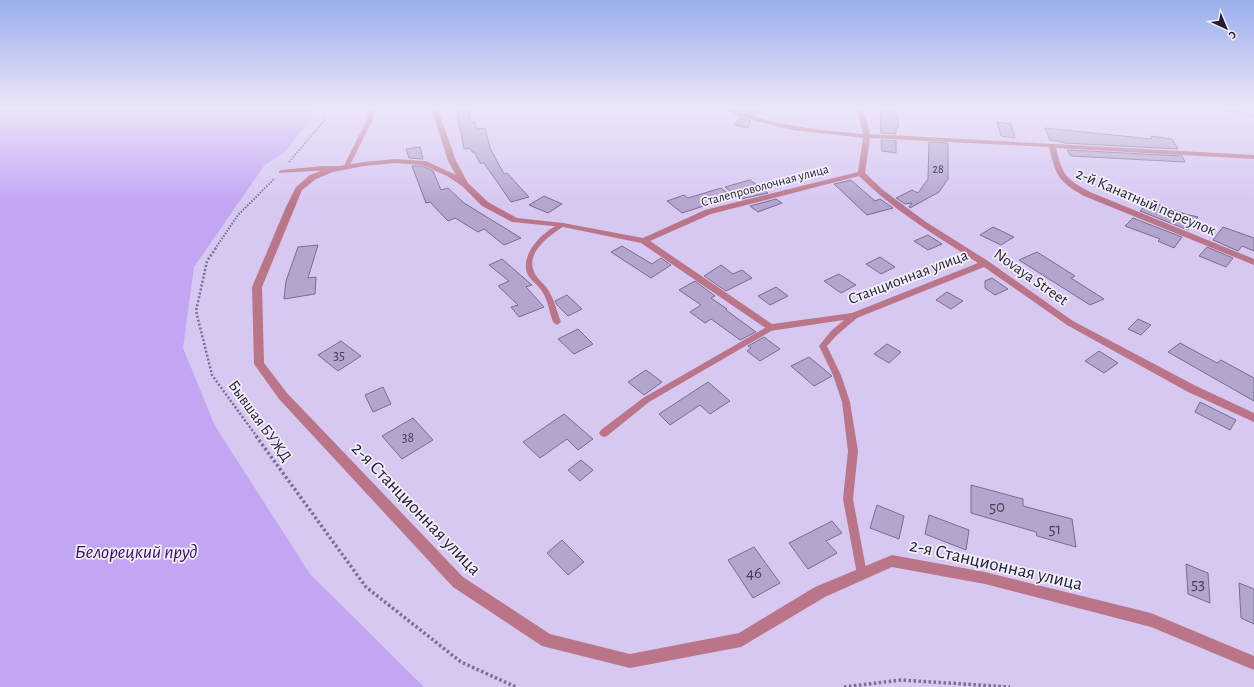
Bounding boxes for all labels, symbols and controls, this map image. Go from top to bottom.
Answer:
north arrow [1206,8,1246,48]
text: С [1227,29,1239,41]
street label: Сталепроволочная улица [700,163,830,209]
house number: 28 [932,163,944,175]
street label: 2-й Канатный переулок [1073,165,1219,240]
street label: Novaya Street [991,246,1071,309]
street label: Станционная улица [846,247,970,308]
house number: 35 [333,349,345,363]
street label: Бывшая БУЖД [225,377,295,465]
house number: 38 [402,431,414,445]
street label: 2-я Станционная улица [348,439,484,579]
house number: 50 [989,498,1005,515]
house number: 51 [1049,520,1061,537]
street label: 2-я Станционная улица [908,536,1085,594]
water label: Белорецкий пруд [74,542,198,562]
house number: 46 [746,564,762,581]
house number: 53 [1191,575,1205,592]

